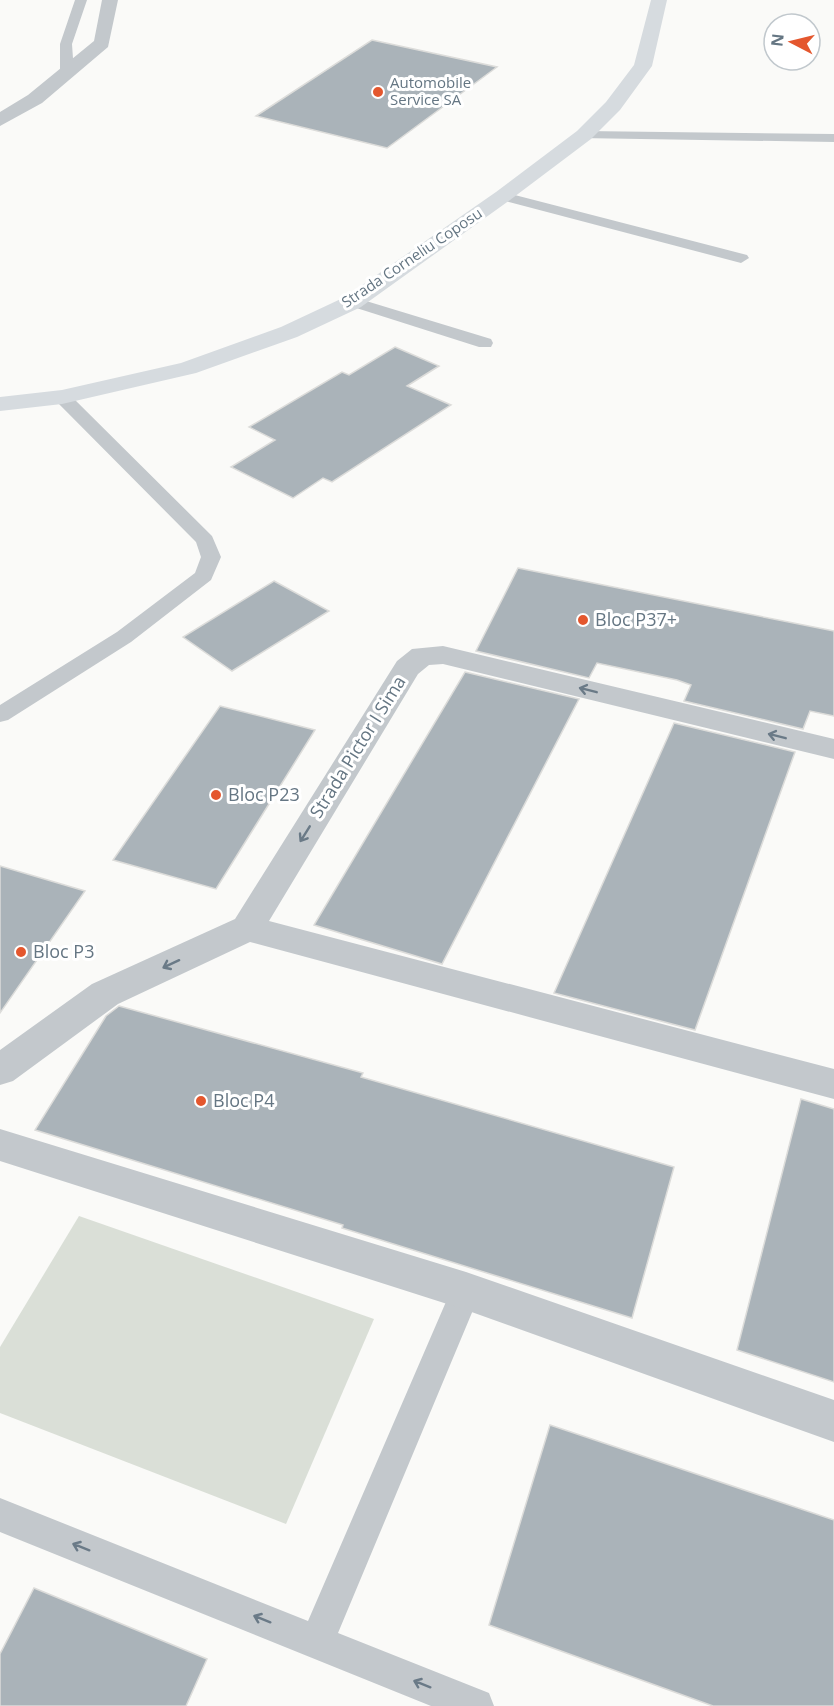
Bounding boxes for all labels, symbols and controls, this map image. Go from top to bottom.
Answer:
north arrow [762,12,822,72]
text: N [765,32,789,48]
place label: Automobile Service SA [390,72,471,109]
marker: Automobile Service SA [371,85,385,99]
street label: Strada Corneliu Coposu [337,203,486,312]
place label: Bloc P37+ [595,607,677,631]
marker: Bloc P37+ [576,613,590,627]
street label: Strada Pictor I Sima [304,671,411,822]
one-way arrow [578,683,597,695]
one-way arrow [768,729,787,741]
place label: Bloc P23 [228,782,300,806]
marker: Bloc P23 [209,788,223,802]
one-way arrow [298,825,310,842]
place label: Bloc P3 [33,939,94,963]
marker: Bloc P3 [14,945,28,959]
one-way arrow [162,958,180,970]
place label: Bloc P4 [213,1088,274,1112]
marker: Bloc P4 [194,1094,208,1108]
one-way arrow [72,1541,91,1552]
one-way arrow [254,1613,272,1624]
one-way arrow [413,1678,431,1689]

